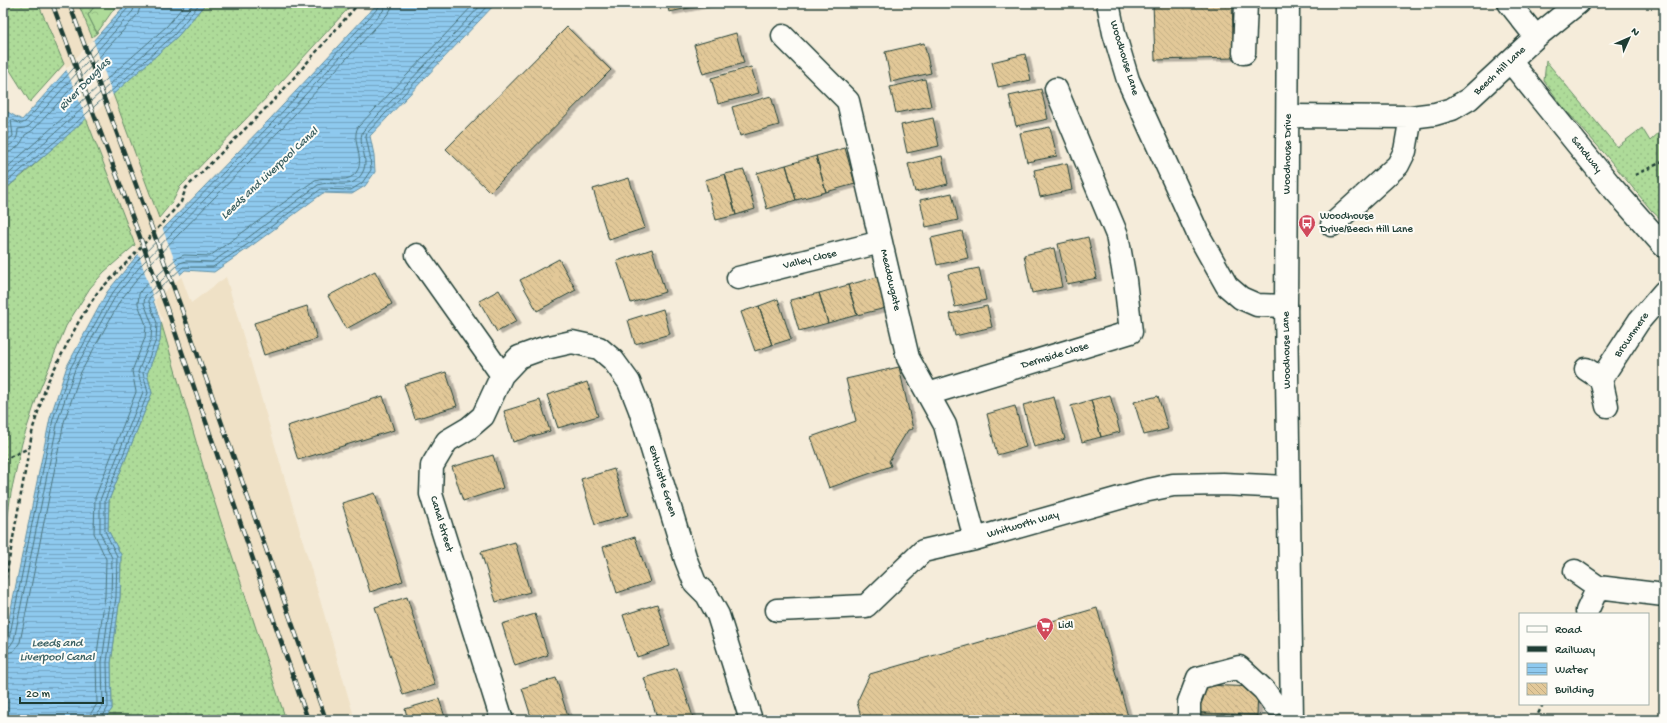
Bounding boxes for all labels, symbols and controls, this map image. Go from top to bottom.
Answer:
north arrow [1609,18,1649,58]
street label: Woodhouse Lane [1107,19,1141,97]
text: N [1628,26,1641,39]
street label: Beech Hill Lane [1471,44,1529,99]
water label: River Douglas [56,55,115,114]
street label: Woodhouse Drive [1281,113,1295,194]
water label: Leeds and Liverpool Canal [218,124,323,223]
street label: Sandway [1568,135,1605,176]
place label: Woodhouse Drive/Beech Hill Lane [1319,211,1413,236]
bus stop icon: Woodhouse Drive/Beech Hill Lane [1297,213,1317,238]
street label: Valley Close [781,247,838,273]
street label: Meadowgate [877,248,903,312]
street label: Brownmere [1612,310,1652,361]
street label: Woodhouse Lane [1280,311,1294,389]
street label: Dermside Close [1019,340,1090,372]
street label: Entwistle Green [645,444,679,519]
street label: Canal Street [427,495,456,555]
street label: Whitworth Way [986,509,1061,541]
legend [1519,613,1649,705]
supermarket icon: Lidl [1035,616,1055,641]
place label: Lidl [1058,620,1074,632]
text: Road [1555,624,1582,638]
water label: Leeds and Liverpool Canal [20,637,96,665]
text: Railway [1555,644,1595,658]
text: Water [1555,664,1589,678]
scale bar [20,679,103,705]
text: Building [1554,684,1594,698]
text: 20 m [26,688,51,702]

